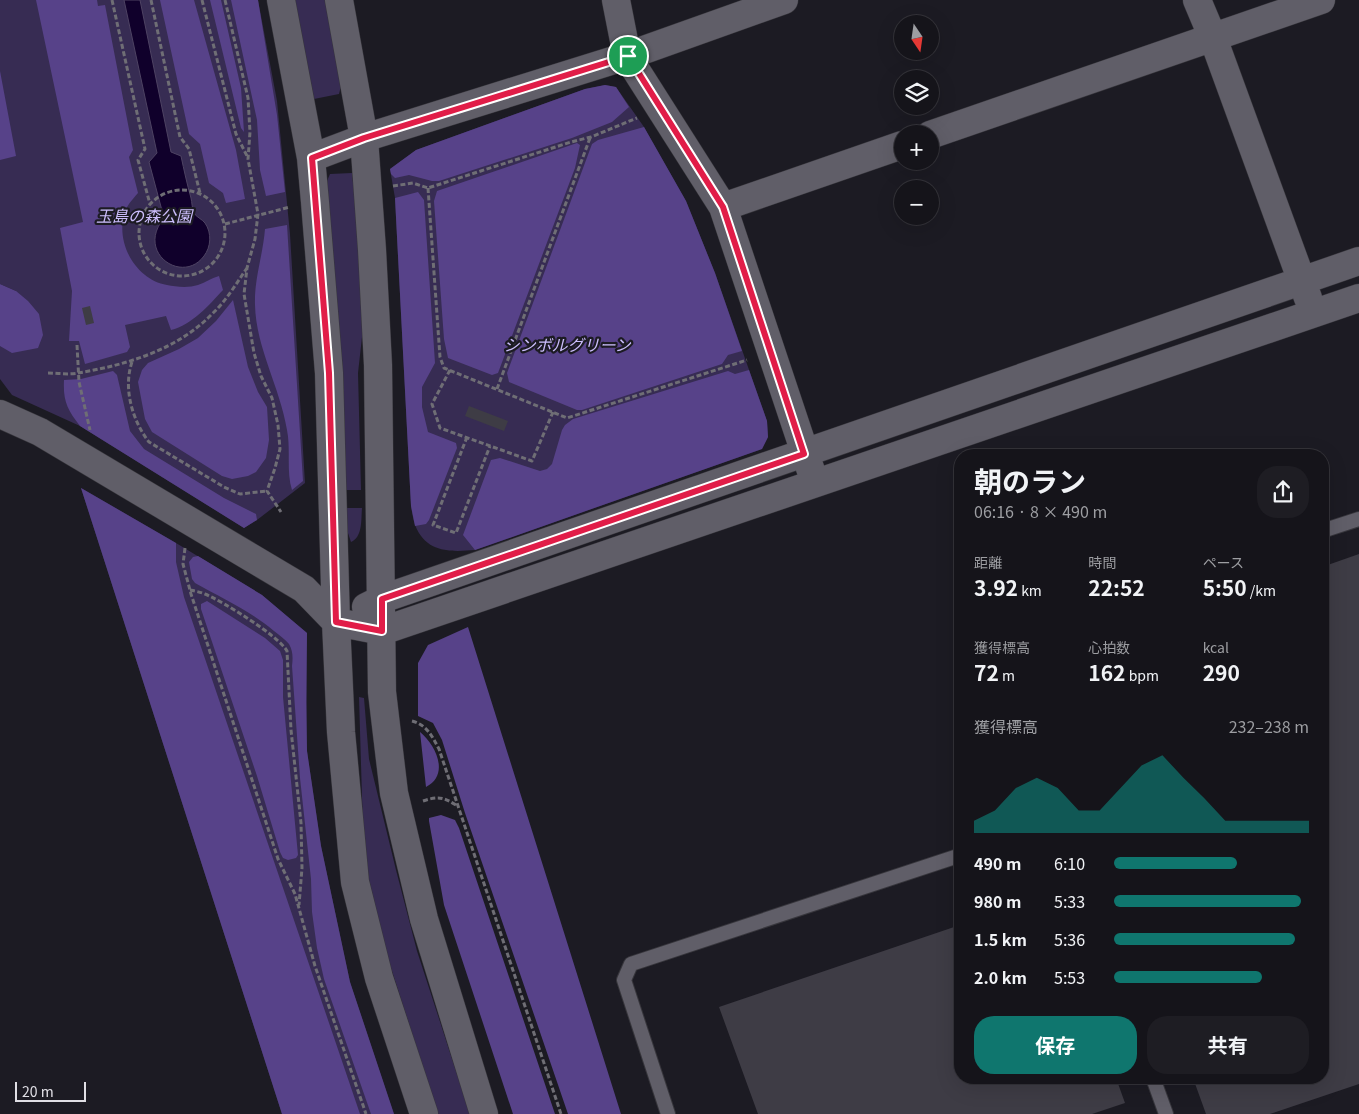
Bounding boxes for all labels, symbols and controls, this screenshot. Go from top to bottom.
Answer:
north arrow [894,15,939,60]
map controls [894,15,939,225]
pin [607,35,649,77]
icon: arrive [614,42,642,70]
button: layers [894,70,939,115]
button: + [894,125,939,170]
button: − [894,180,939,225]
park label: 玉島の森公園 [96,203,194,227]
park label: シンボルグリーン [503,332,632,356]
text: 朝のラン [974,460,1086,500]
button: share [1257,466,1309,518]
text: 06:16 · 8 × 490 m [974,499,1107,523]
text: 距離 [974,552,1002,572]
text: 時間 [1088,552,1116,572]
text: ペース [1203,552,1244,572]
text: 3.92 [974,572,1018,602]
text: 22:52 [1088,572,1145,602]
text: 5:50 [1203,572,1247,602]
text: km [1018,580,1042,600]
text: /km [1247,580,1276,600]
text: 獲得標高 [974,637,1030,657]
text: 心拍数 [1088,637,1130,657]
text: kcal [1203,637,1229,657]
text: 72 [974,657,999,687]
text: 162 [1088,657,1126,687]
text: 290 [1203,657,1240,687]
text: m [999,665,1015,685]
text: bpm [1126,665,1159,685]
text: 獲得標高 [974,714,1038,738]
text: 232–238 m [1229,714,1309,738]
text: 490 m [974,851,1021,875]
text: 6:10 [1054,851,1085,875]
text: 980 m [974,889,1021,913]
text: 5:33 [1054,889,1085,913]
text: 1.5 km [974,927,1027,951]
text: 5:36 [1054,927,1085,951]
text: 2.0 km [974,965,1027,989]
text: 5:53 [1054,965,1085,989]
button: 保存 [974,1016,1137,1074]
button: 共有 [1147,1016,1309,1074]
scale bar [15,1079,86,1102]
text: 20 m [22,1081,54,1101]

